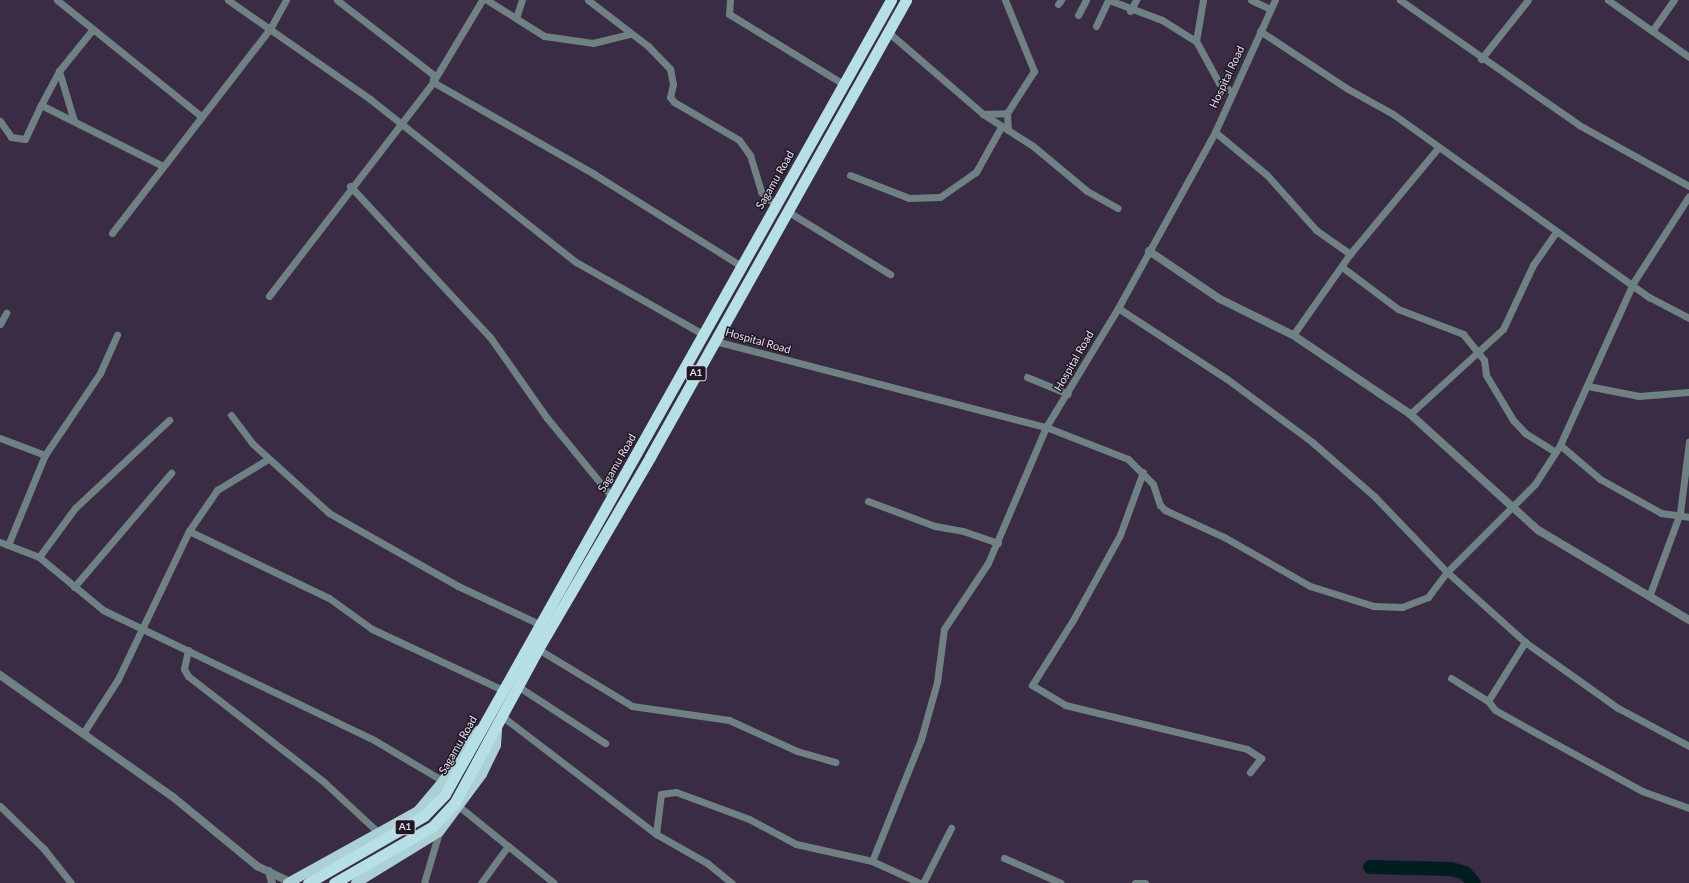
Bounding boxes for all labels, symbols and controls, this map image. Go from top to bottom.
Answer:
street label: Hospital Road [1207,44,1247,110]
street label: Sagamu Road [753,149,797,211]
street label: Hospital Road [724,325,792,357]
street label: Hospital Road [1051,329,1097,393]
road number: A1 [685,365,707,381]
street label: Sagamu Road [595,432,639,494]
street label: Sagamu Road [436,714,480,776]
road number: A1 [394,819,416,835]

